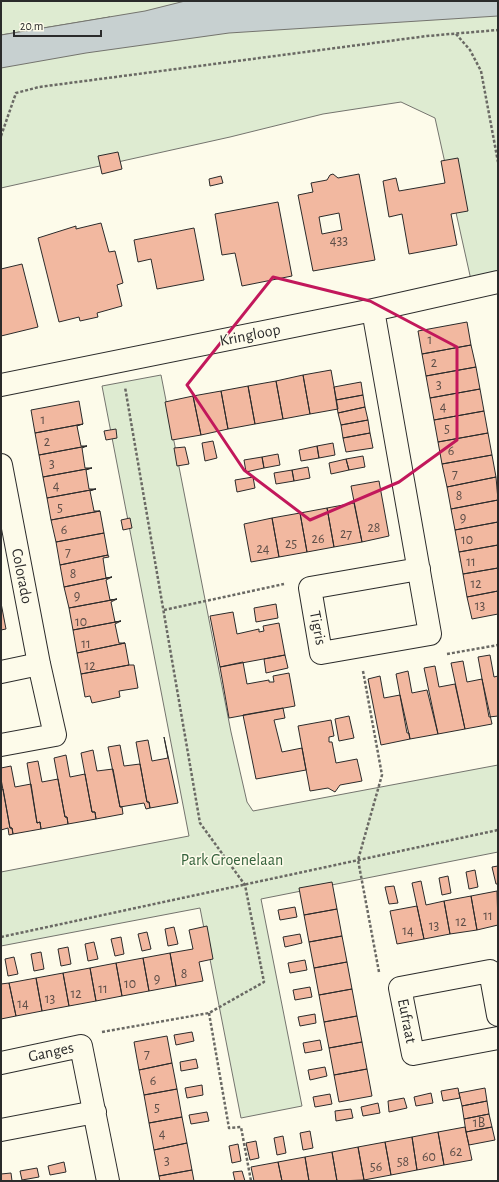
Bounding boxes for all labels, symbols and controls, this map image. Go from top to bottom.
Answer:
scale bar [14,12,101,38]
text: 20 m [20,20,43,32]
house number: 433 [330,234,348,248]
street label: Kringloop [218,321,282,349]
house number: 1 [428,333,432,347]
house number: 2 [431,356,437,370]
house number: 3 [436,378,442,392]
house number: 4 [440,400,447,414]
house number: 1 [41,413,45,427]
house number: 5 [444,422,450,436]
house number: 2 [44,435,50,449]
house number: 6 [448,444,454,458]
house number: 3 [49,457,55,471]
house number: 7 [452,467,458,481]
house number: 4 [53,479,60,493]
house number: 8 [456,489,462,503]
house number: 5 [57,501,63,515]
house number: 9 [460,511,466,525]
house number: 28 [367,521,381,535]
house number: 6 [61,523,67,537]
house number: 27 [340,527,352,541]
house number: 26 [312,532,324,546]
house number: 10 [461,533,473,547]
house number: 25 [285,537,297,551]
house number: 24 [256,542,270,556]
house number: 7 [65,545,71,559]
street label: Colorado [9,547,35,605]
house number: 11 [466,555,476,569]
house number: 8 [70,567,76,581]
house number: 12 [470,577,482,591]
house number: 9 [74,589,80,603]
house number: 13 [475,599,486,613]
street label: Tigris [307,610,329,647]
house number: 10 [75,615,87,629]
house number: 11 [81,637,91,651]
house number: 12 [84,659,96,673]
park label: Park Groenelaan [181,852,283,868]
house number: 11 [483,909,493,923]
house number: 12 [455,915,467,929]
house number: 13 [429,919,440,933]
house number: 14 [402,924,414,938]
house number: 8 [181,967,187,981]
house number: 9 [154,972,160,986]
house number: 10 [124,977,136,991]
house number: 11 [98,982,108,996]
house number: 12 [70,987,82,1001]
house number: 13 [45,992,56,1006]
house number: 14 [17,997,29,1011]
street label: Eufraat [395,997,419,1045]
street label: Ganges [27,1039,75,1065]
house number: 7 [144,1047,150,1061]
house number: 6 [150,1074,156,1088]
house number: 5 [154,1101,160,1115]
house number: 1B [473,1116,485,1130]
house number: 4 [159,1127,166,1141]
house number: 62 [450,1145,462,1159]
house number: 60 [422,1150,436,1164]
house number: 3 [164,1154,170,1168]
house number: 58 [397,1155,409,1169]
house number: 56 [370,1160,382,1174]

